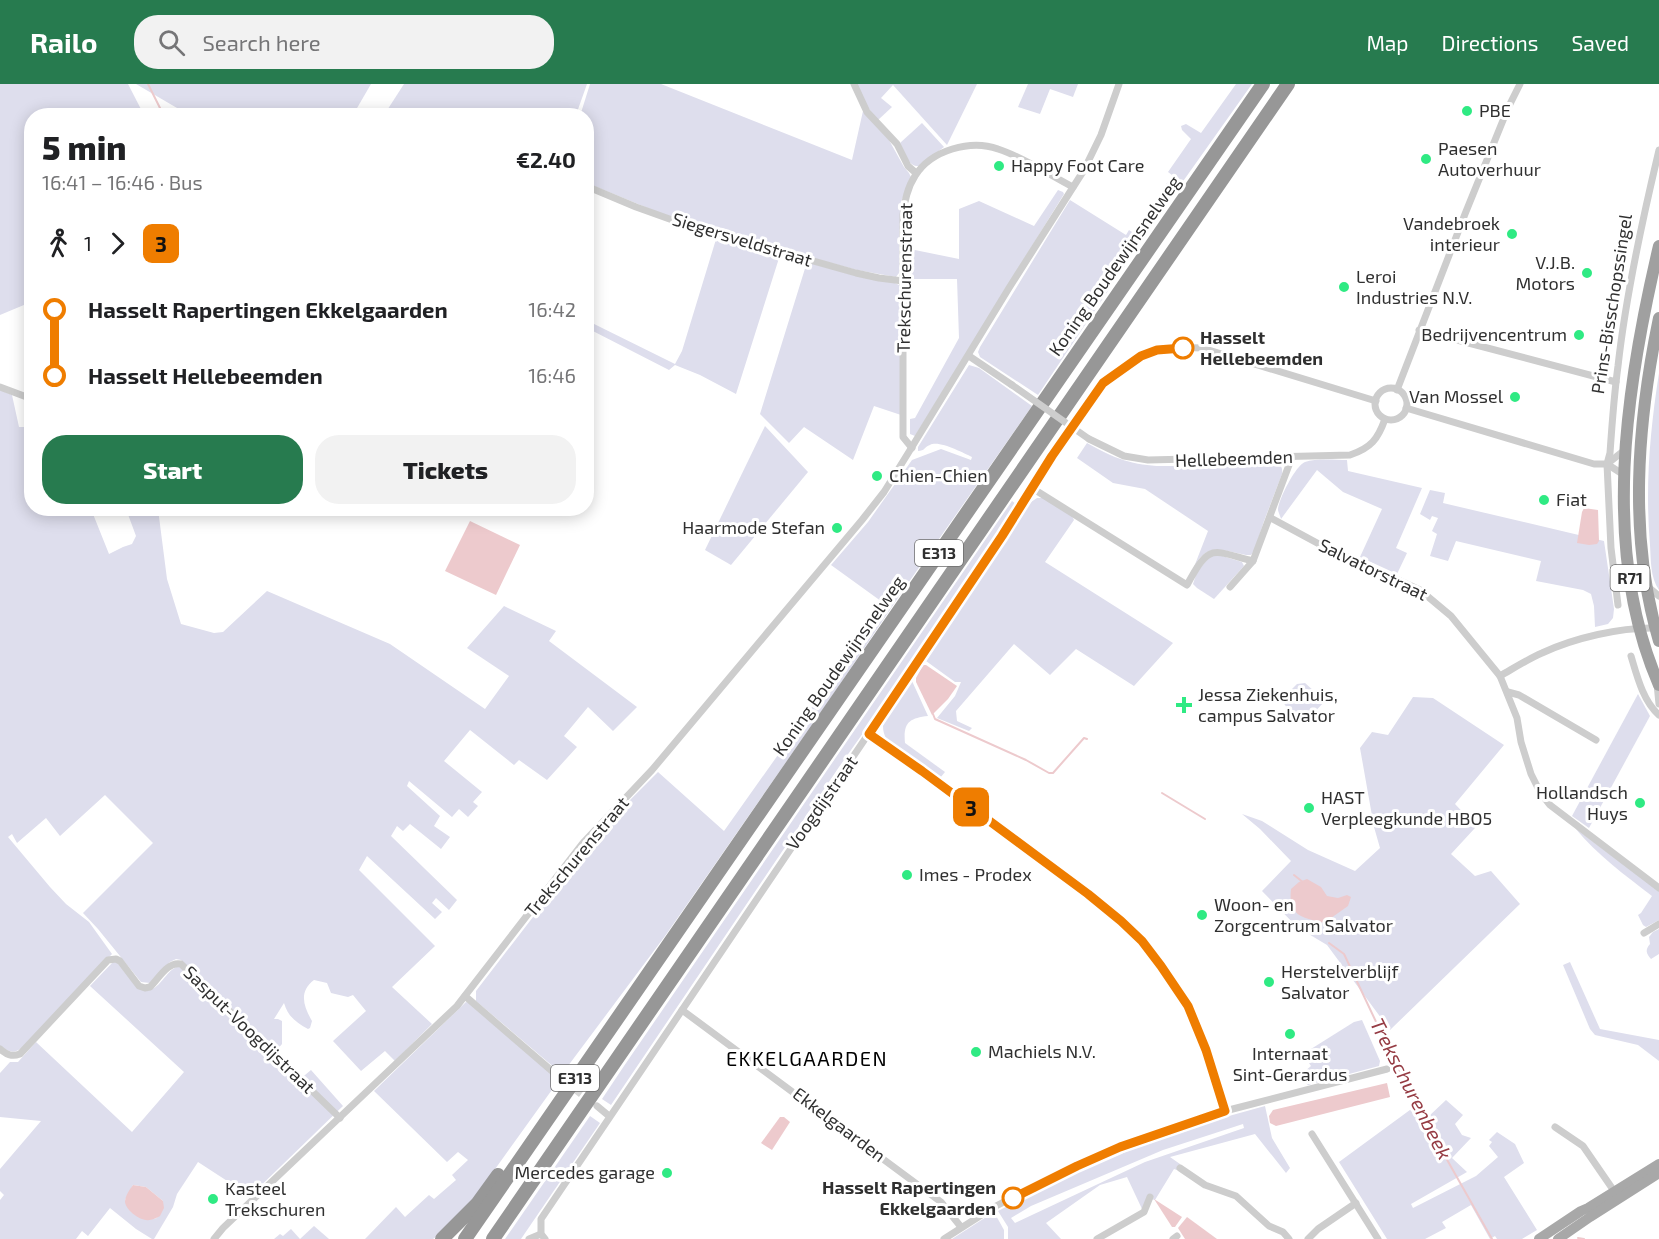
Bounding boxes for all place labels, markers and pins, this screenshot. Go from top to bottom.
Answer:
place label: PBE [1479,99,1511,121]
marker: PBE [1460,104,1474,118]
place label: Paesen Autoverhuur [1438,137,1541,180]
marker: Paesen Autoverhuur [1419,152,1433,166]
place label: Happy Foot Care [1011,154,1144,176]
marker: Happy Foot Care [992,159,1006,173]
place label: Vandebroek interieur [1403,212,1500,255]
marker: Vandebroek interieur [1505,227,1519,241]
place label: V.J.B. Motors [1516,251,1575,294]
place label: Leroi Industries N.V. [1356,265,1473,308]
marker: V.J.B. Motors [1580,266,1594,280]
marker: Leroi Industries N.V. [1337,280,1351,294]
place label: Bedrijvencentrum [1421,323,1567,345]
place label: Hasselt Hellebeemden [1200,326,1323,369]
marker: Bedrijvencentrum [1572,328,1586,342]
marker: Hasselt Hellebeemden [1172,337,1194,359]
place label: Van Mossel [1409,385,1504,407]
marker: Van Mossel [1508,390,1522,404]
place label: Chien-Chien [889,464,988,486]
marker: Chien-Chien [870,469,884,483]
place label: Fiat [1556,488,1587,510]
marker: Fiat [1537,493,1551,507]
place label: Haarmode Stefan [682,516,825,538]
marker: Haarmode Stefan [830,521,844,535]
place label: Jessa Ziekenhuis, campus Salvator [1198,683,1338,726]
marker: Jessa Ziekenhuis, campus Salvator [1175,696,1193,714]
place label: Hollandsch Huys [1536,781,1628,824]
place label: HAST Verpleegkunde HBO5 [1321,786,1492,829]
marker: Hollandsch Huys [1633,796,1647,810]
marker: HAST Verpleegkunde HBO5 [1302,801,1316,815]
place label: Imes - Prodex [919,863,1032,885]
marker: Imes - Prodex [900,868,914,882]
place label: Woon- en Zorgcentrum Salvator [1214,893,1393,936]
marker: Woon- en Zorgcentrum Salvator [1195,908,1209,922]
place label: Herstelverblijf Salvator [1281,960,1399,1003]
marker: Herstelverblijf Salvator [1262,975,1276,989]
marker: Internaat Sint-Gerardus [1283,1027,1297,1041]
place label: Machiels N.V. [988,1040,1096,1062]
place label: Internaat Sint-Gerardus [1233,1042,1347,1085]
marker: Machiels N.V. [969,1045,983,1059]
place label: Mercedes garage [515,1161,655,1183]
marker: Mercedes garage [660,1166,674,1180]
place label: Hasselt Rapertingen Ekkelgaarden [822,1176,996,1219]
place label: Kasteel Trekschuren [225,1177,325,1220]
marker: Hasselt Rapertingen Ekkelgaarden [1002,1187,1024,1209]
marker: Kasteel Trekschuren [206,1192,220,1206]

